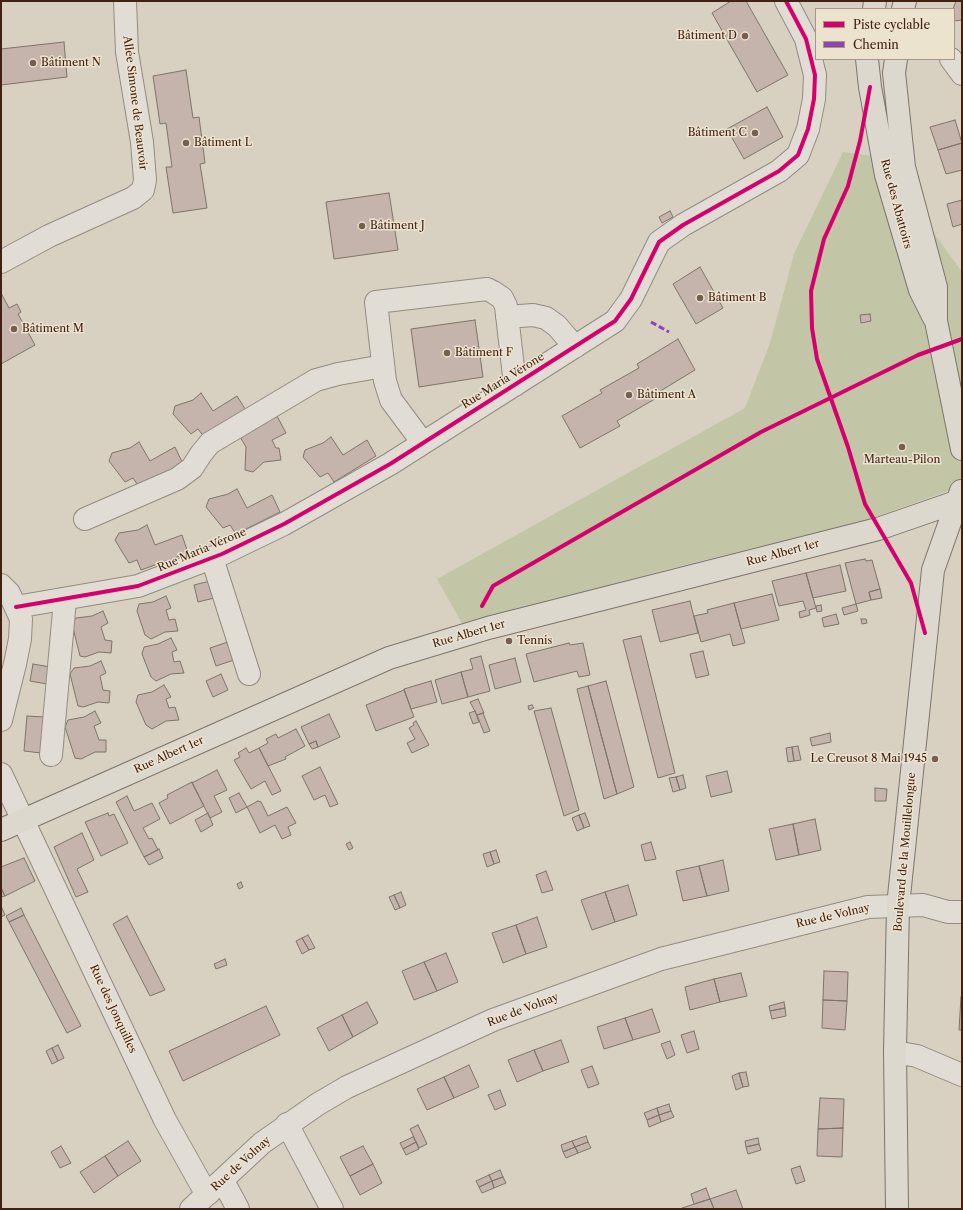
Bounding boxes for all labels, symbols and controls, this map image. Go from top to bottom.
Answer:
legend [815,8,955,60]
text: Piste cyclable [853,17,930,32]
place label: Bâtiment D [677,29,737,43]
marker: Bâtiment D [740,31,750,41]
street label: Allée Simone de Beauvoir [120,35,150,171]
text: Chemin [853,37,899,52]
place label: Bâtiment N [41,56,101,70]
marker: Bâtiment N [28,58,38,68]
place label: Bâtiment C [688,126,747,140]
marker: Bâtiment C [750,128,760,138]
place label: Bâtiment L [194,136,252,150]
marker: Bâtiment L [181,138,191,148]
street label: Rue des Abattoirs [878,158,914,250]
place label: Bâtiment J [370,219,425,233]
marker: Bâtiment J [357,221,367,231]
place label: Bâtiment B [708,291,767,305]
marker: Bâtiment B [695,293,705,303]
place label: Bâtiment M [22,322,84,336]
marker: Bâtiment M [9,324,19,334]
place label: Bâtiment F [455,346,513,360]
marker: Bâtiment F [442,348,452,358]
street label: Rue Maria Vérone [459,350,547,412]
place label: Bâtiment A [637,388,696,402]
marker: Bâtiment A [624,390,634,400]
marker: Marteau-Pilon [897,442,907,452]
place label: Marteau-Pilon [864,453,940,467]
street label: Rue Maria Vérone [156,525,248,575]
street label: Rue Albert 1er [745,537,821,569]
street label: Rue Albert 1er [431,617,507,651]
place label: Tennis [517,634,552,648]
marker: Tennis [504,636,514,646]
street label: Rue Albert 1er [132,734,206,776]
place label: Le Creusot 8 Mai 1945 [810,752,927,766]
marker: Le Creusot 8 Mai 1945 [930,754,940,764]
street label: Boulevard de la Mouillelongue [891,772,919,932]
street label: Rue de Volnay [795,901,871,931]
street label: Rue des Jonquilles [87,963,139,1055]
street label: Rue de Volnay [486,990,560,1030]
street label: Rue de Volnay [209,1134,273,1194]

